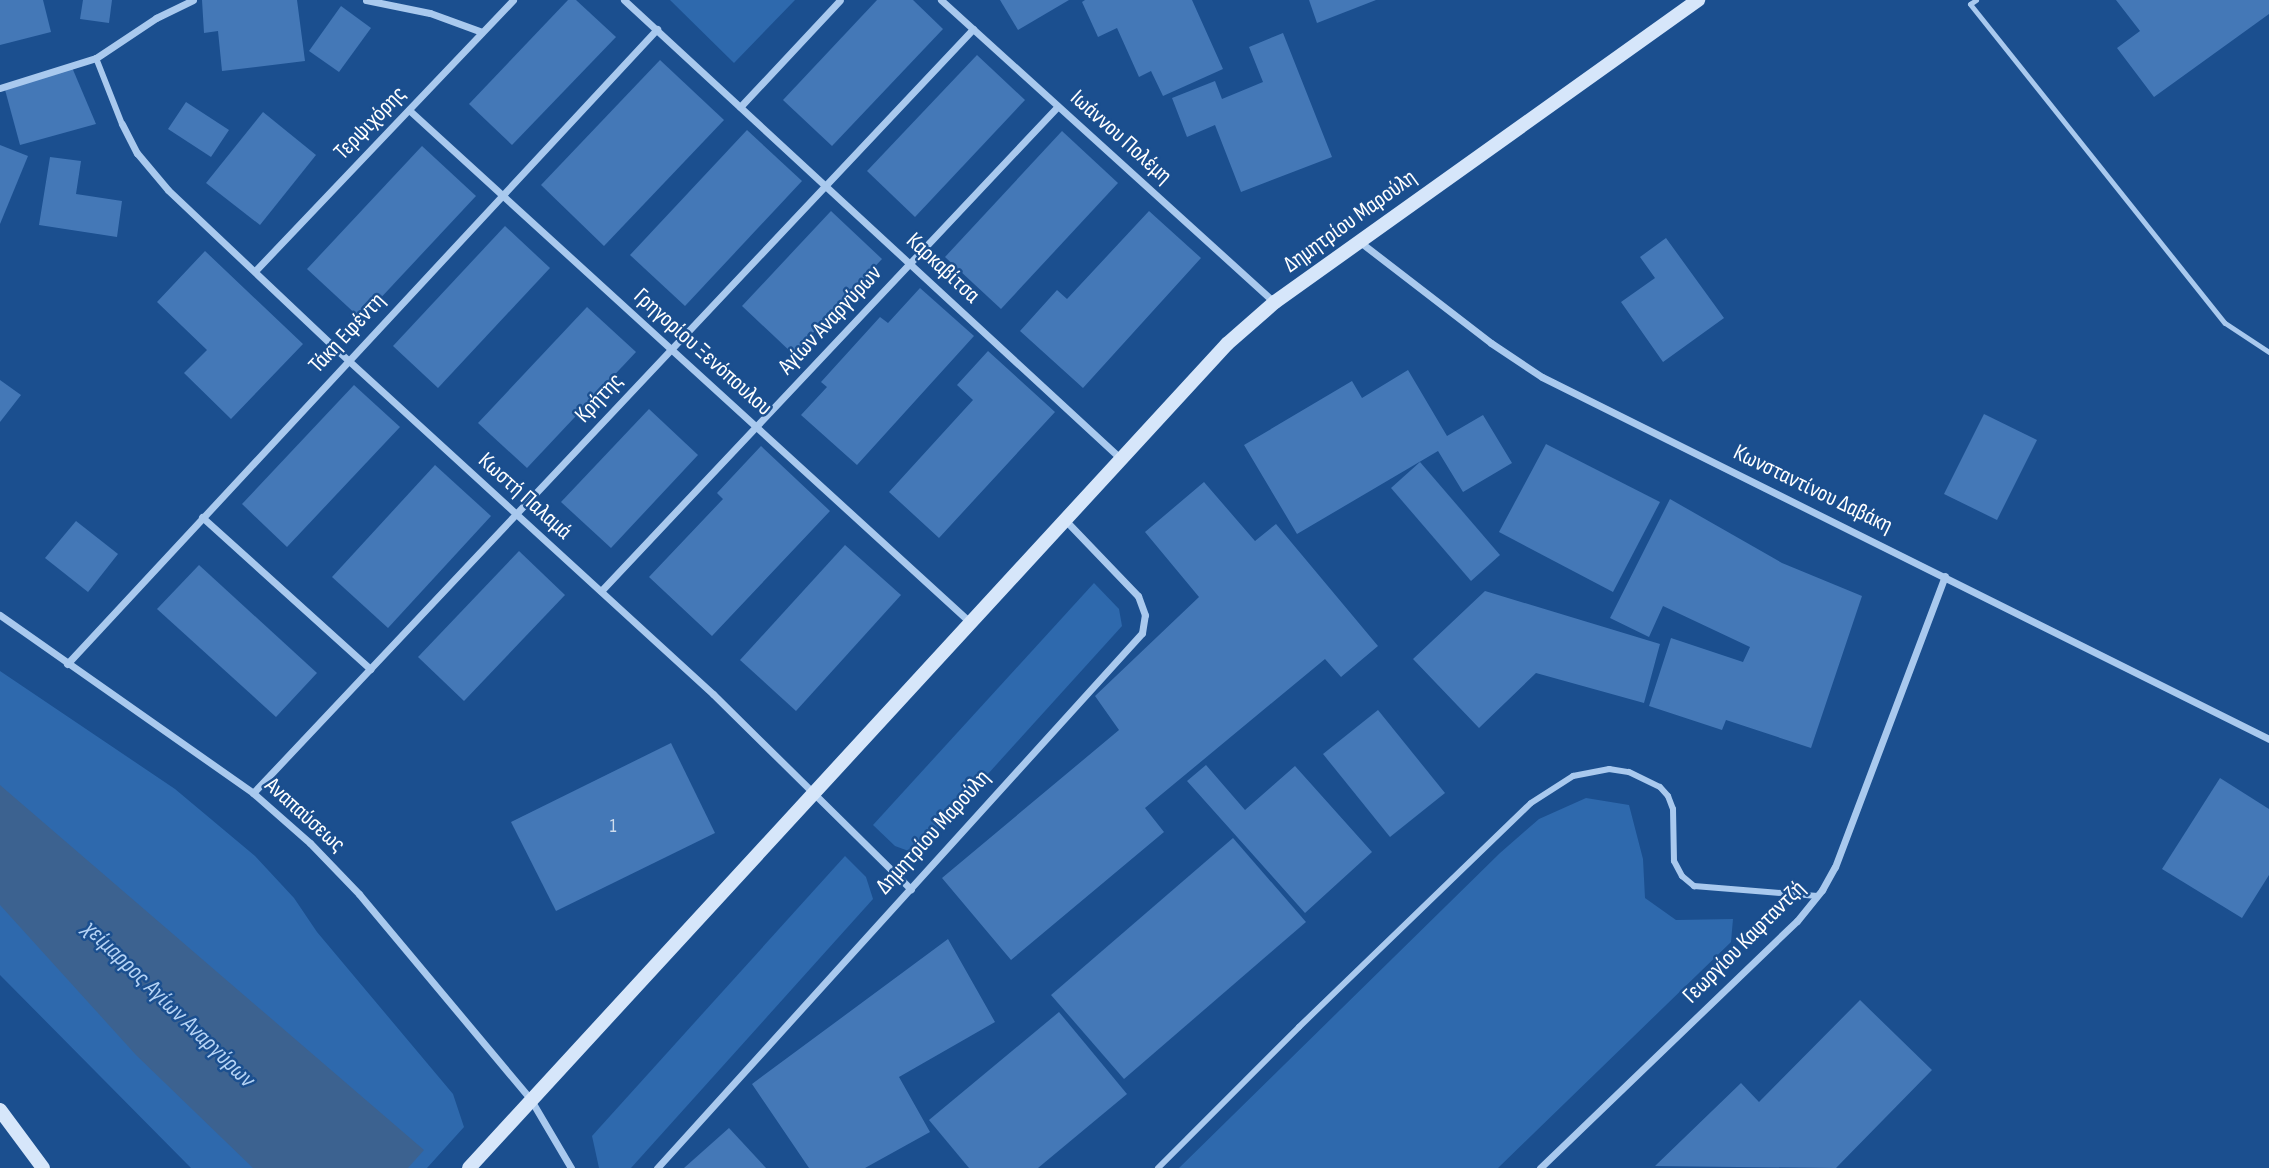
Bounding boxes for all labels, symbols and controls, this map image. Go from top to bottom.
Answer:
street label: Τερψιχόρης [328,80,412,166]
street label: Ιωάννου Πολέμη [1064,84,1178,190]
street label: Δημητρίου Μαρούλη [1278,164,1422,278]
street label: Καρκαβίτσα [901,227,985,309]
street label: Αγίων Αναργύρων [772,260,888,380]
street label: Γρηγορίου Ξενόπουλου [628,283,778,421]
street label: Τάκη Εφέντη [303,287,391,379]
street label: Κρήτης [569,367,629,429]
street label: Κωνσταντίνου Δαβάκη [1729,438,1897,540]
street label: Κωστή Παλαμά [472,447,578,545]
street label: Δημητρίου Μαρούλη [870,764,996,900]
street label: Αναπαύσεως [259,772,351,858]
house number: 1 [610,816,616,838]
street label: Γεωργίου Καφταντζή [1677,875,1811,1009]
water label: χείμαρρος Αγίων Αναργύρων [77,914,261,1094]

